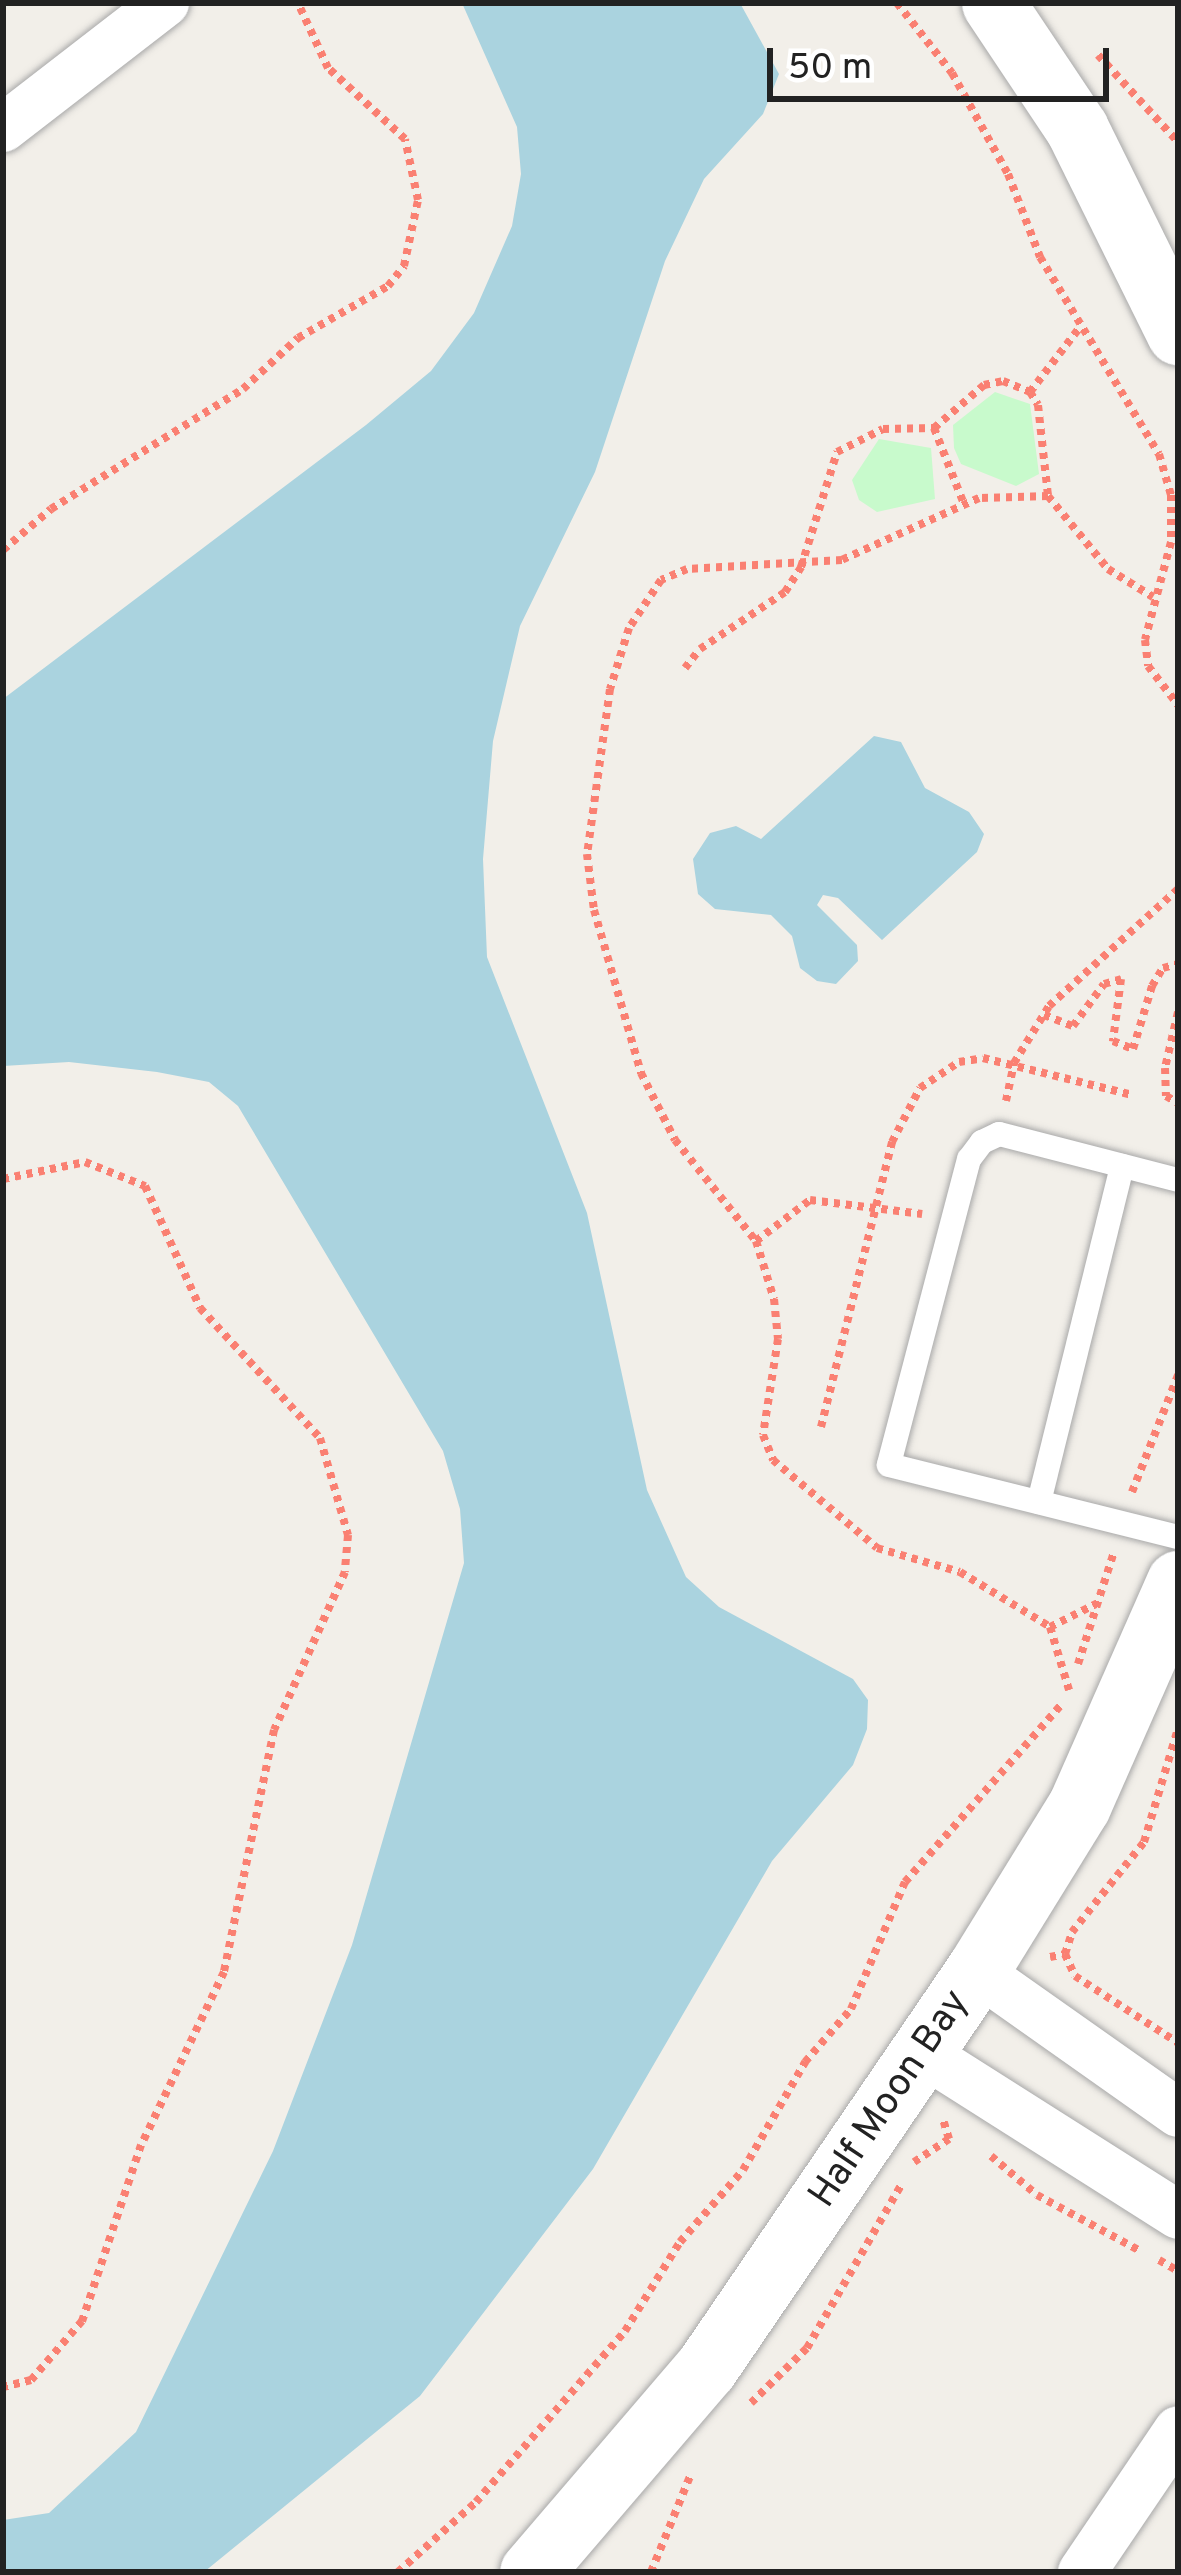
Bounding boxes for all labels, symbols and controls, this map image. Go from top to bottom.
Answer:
scale bar [773,24,1115,98]
text: 50 m [788,46,872,92]
street label: Half Moon Bay [801,1982,981,2218]

